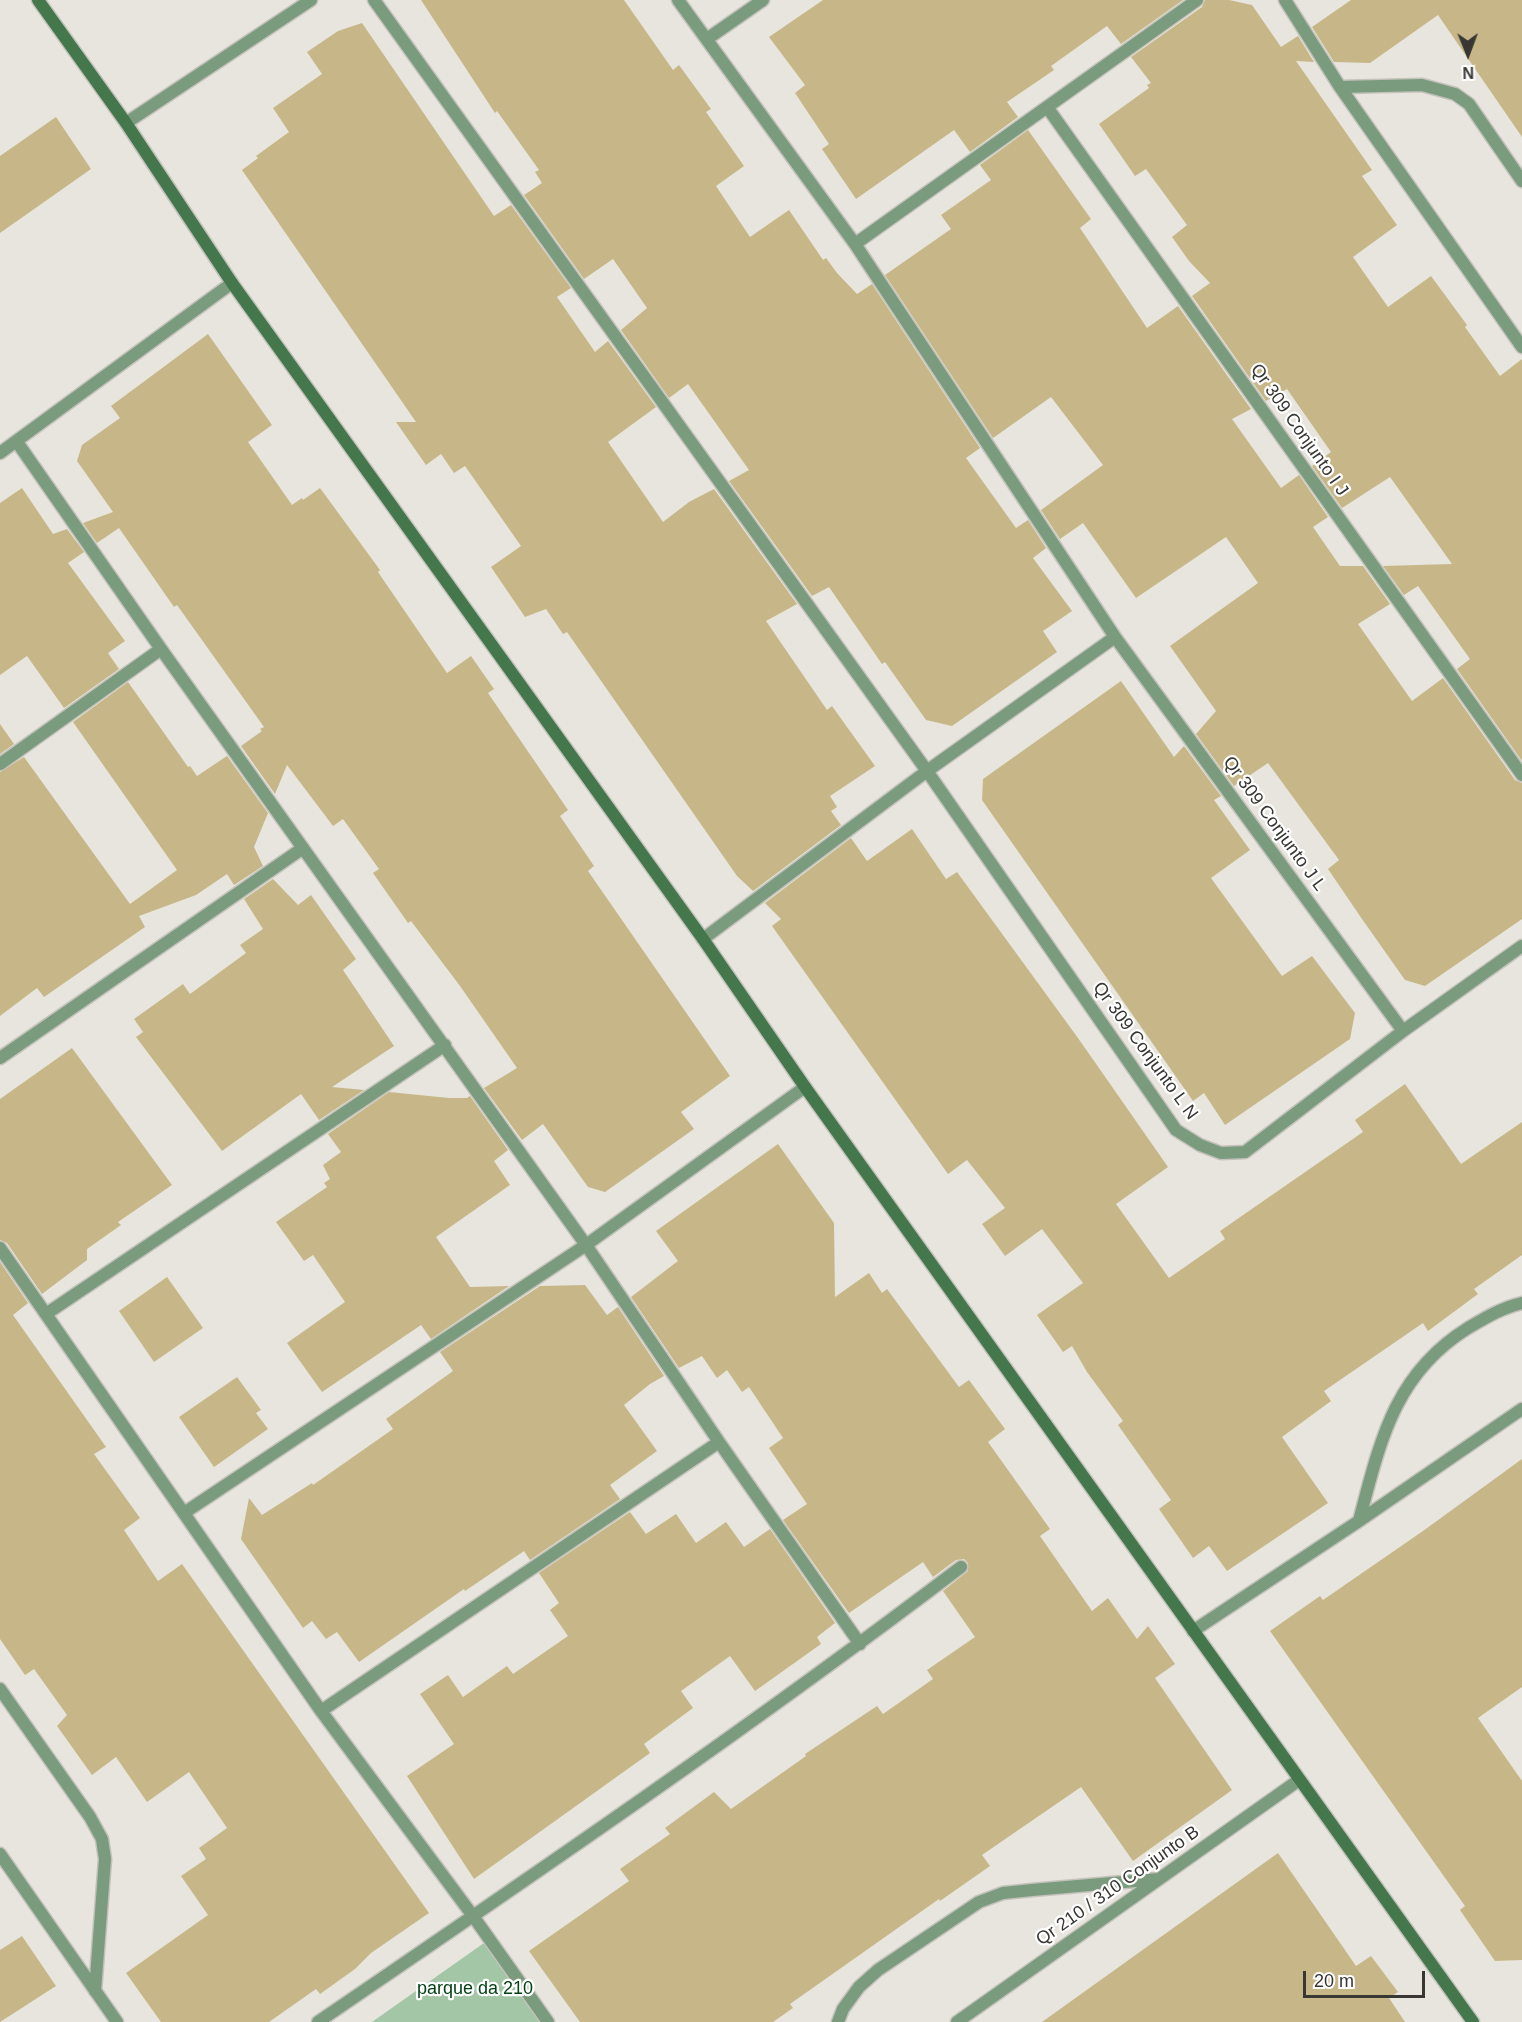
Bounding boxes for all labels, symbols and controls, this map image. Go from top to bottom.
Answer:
north arrow [1438,24,1498,84]
text: N [1462,64,1474,81]
street label: Qr 309 Conjunto I J [1245,360,1353,500]
street label: Qr 309 Conjunto J L [1218,752,1330,896]
street label: Qr 309 Conjunto L N [1088,978,1202,1124]
street label: Qr 210 / 310 Conjunto B [1032,1821,1204,1951]
scale bar [1306,1959,1428,1997]
text: 20 m [1314,1971,1354,1991]
park label: parque da 210 [417,1978,533,2000]

